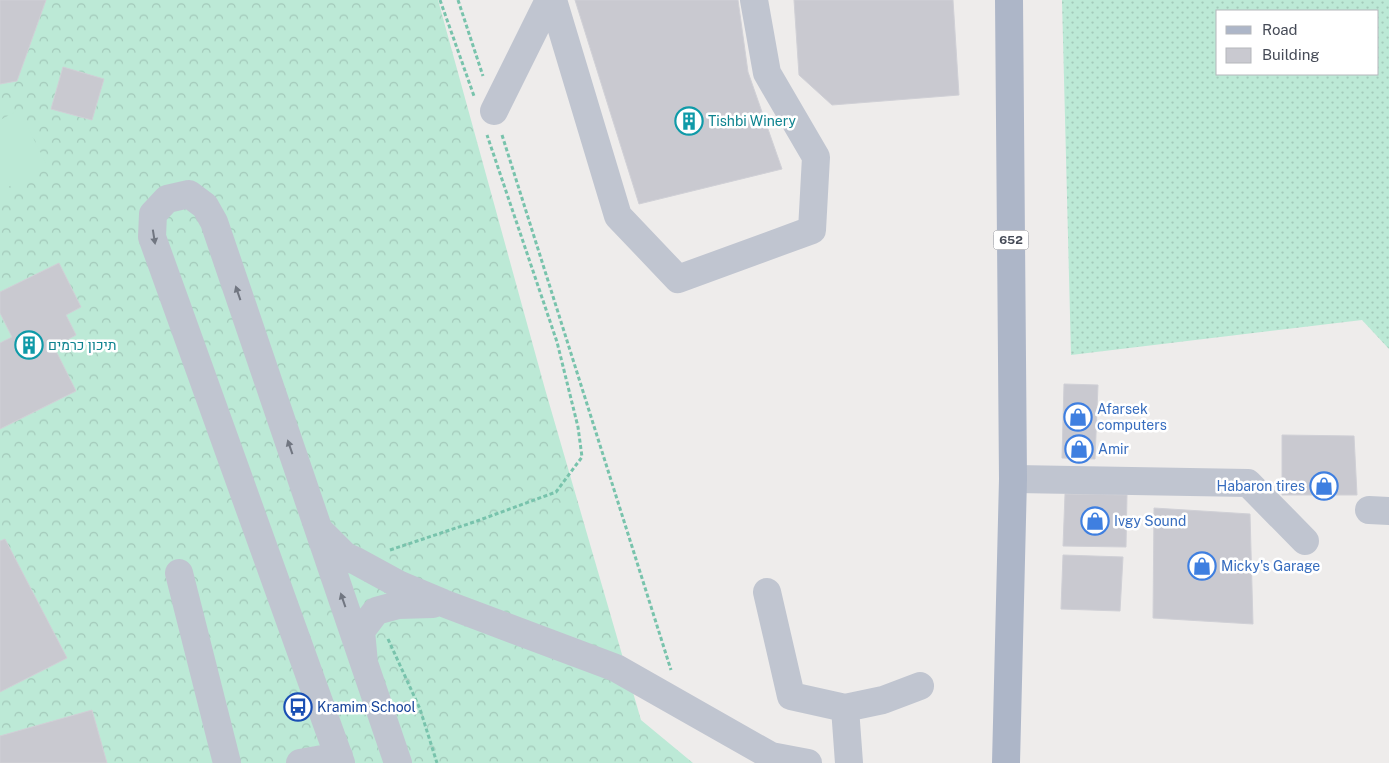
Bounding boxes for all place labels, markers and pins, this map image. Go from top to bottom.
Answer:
building icon: Tishbi Winery [674,106,704,136]
place label: Tishbi Winery [708,113,796,129]
building icon: תיכון כרמים [14,330,44,360]
place label: תיכון כרמים [48,337,116,353]
place label: Afarsek computers [1097,401,1167,433]
shop icon: Afarsek computers [1063,402,1093,432]
shop icon: Amir [1064,434,1094,464]
place label: Amir [1098,441,1129,457]
shop icon: Habaron tires [1309,471,1339,501]
place label: Habaron tires [1216,478,1305,494]
shop icon: Ivgy Sound [1080,506,1110,536]
place label: Ivgy Sound [1114,513,1186,529]
shop icon: Micky's Garage [1187,551,1217,581]
place label: Micky's Garage [1221,558,1320,574]
bus stop icon: Kramim School [283,692,313,722]
place label: Kramim School [317,699,416,715]

